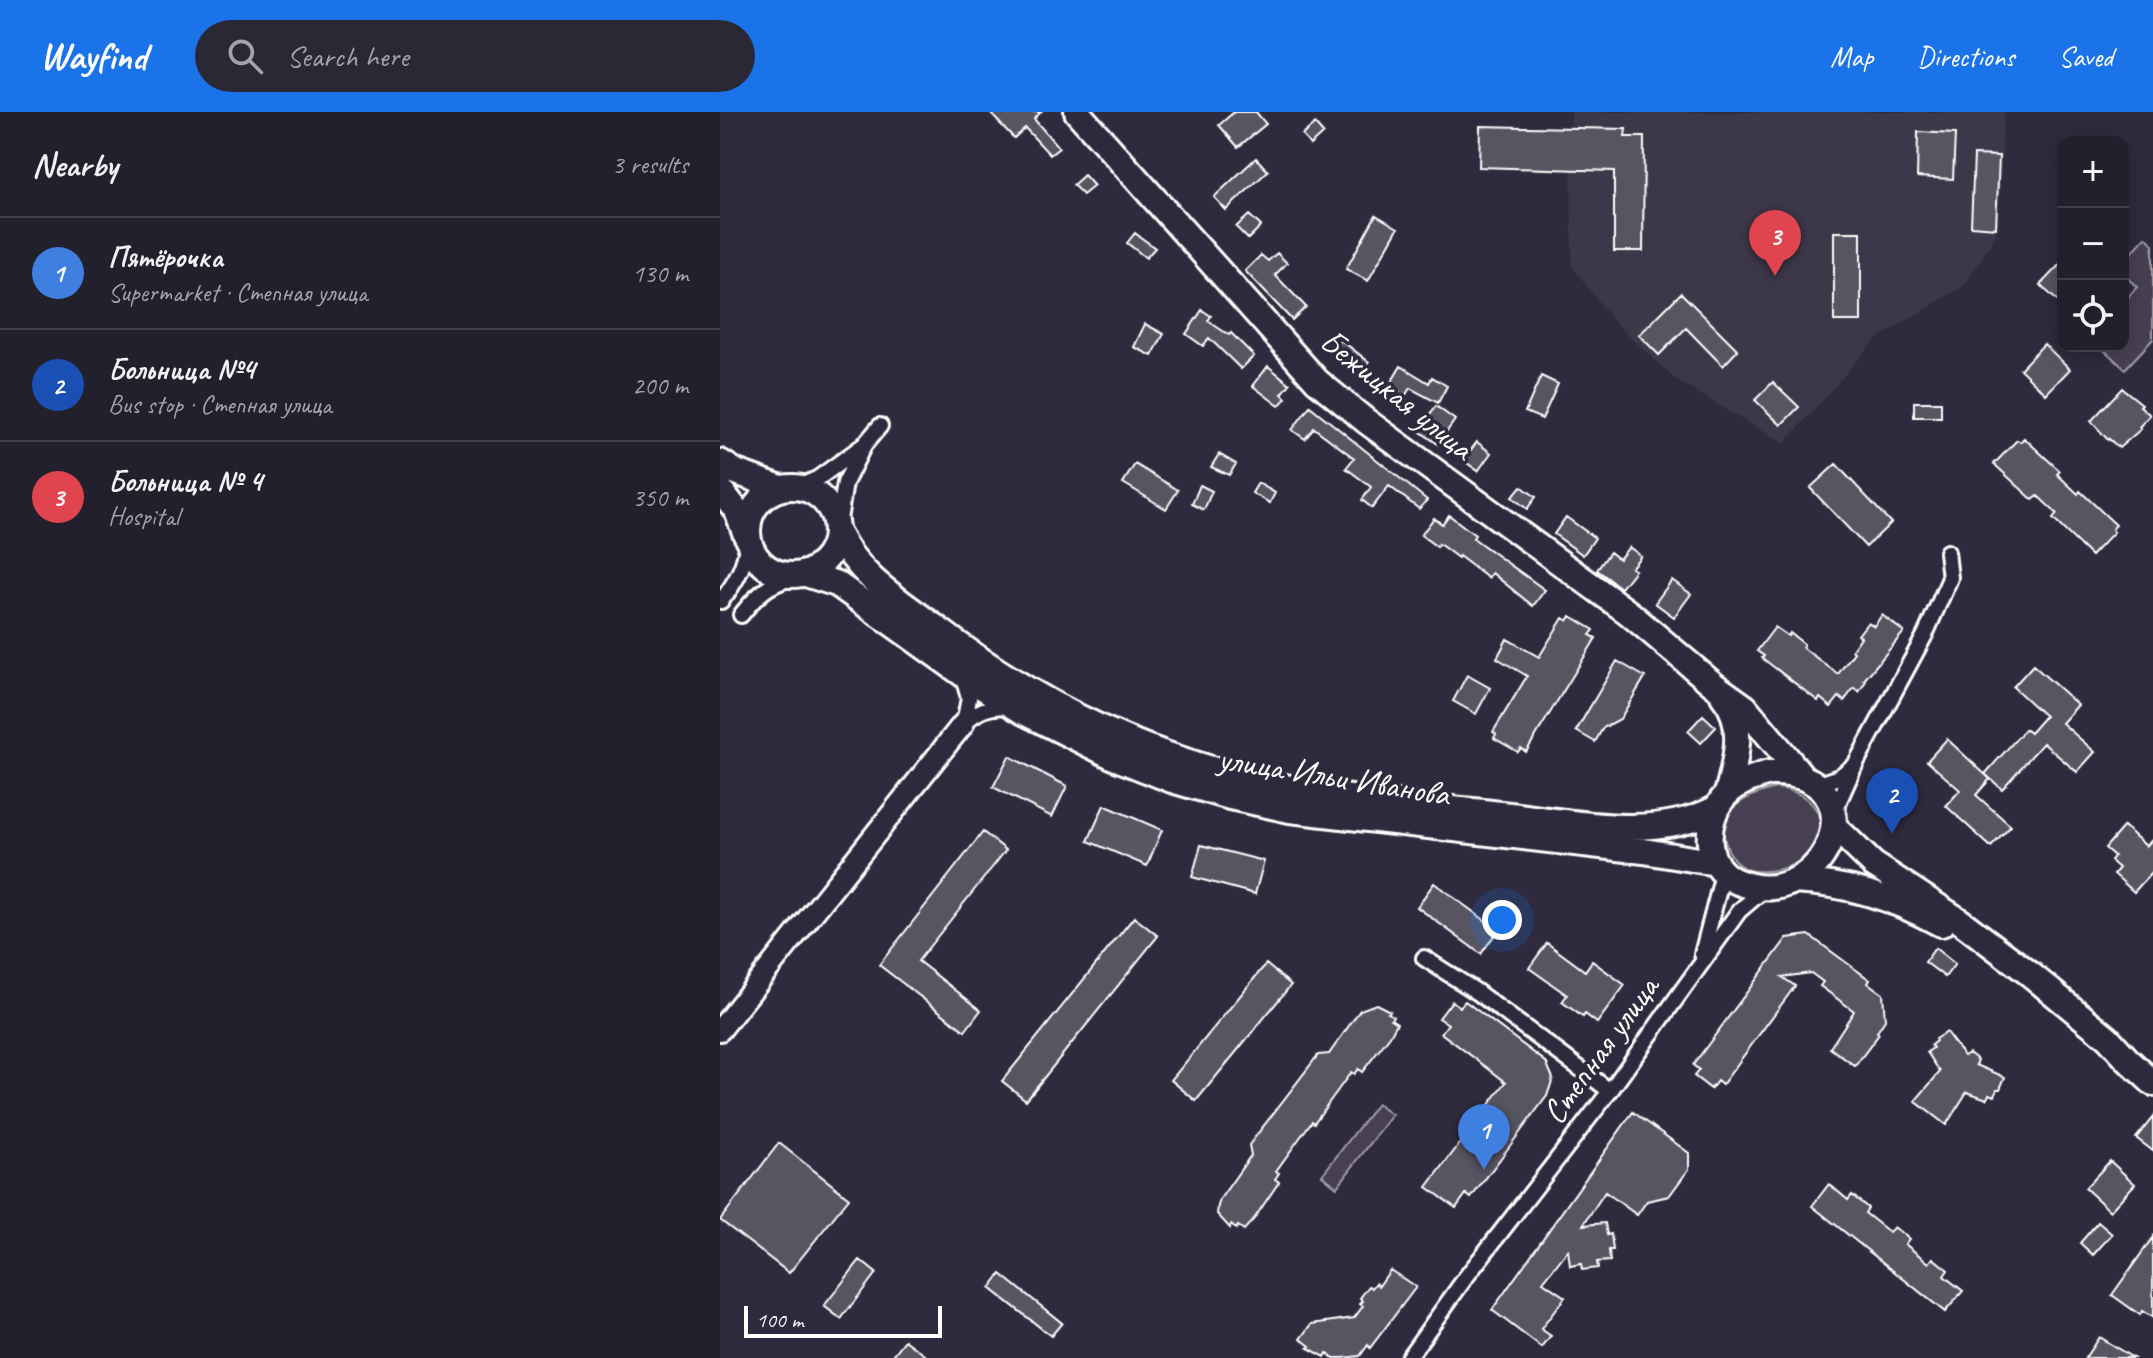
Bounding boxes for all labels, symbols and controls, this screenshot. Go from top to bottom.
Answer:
search box [195,20,755,92]
text: Wayfind [40,33,147,80]
icon: search [223,34,267,78]
text: Search here [287,37,409,75]
text: Map [1830,39,1873,74]
text: Directions [1917,39,2015,74]
text: Saved [2059,39,2113,74]
map controls [2057,136,2129,352]
button: + [2057,136,2129,208]
text: Nearby [32,143,118,186]
text: 3 results [612,148,688,181]
button: − [2057,208,2129,280]
pin: 3 [1749,210,1801,276]
text: Пятёрочка [108,238,223,276]
text: 1 [52,257,64,290]
text: 130 m [632,257,688,290]
text: Supermarket · Степная улица [108,276,367,309]
button: locate [2057,280,2129,352]
street label: Бежицкая улица [1312,319,1484,470]
text: Больница №4 [108,350,255,388]
text: 2 [52,369,64,402]
text: 200 m [632,369,688,402]
text: Bus stop · Степная улица [108,388,332,421]
text: Больница № 4 [108,462,262,500]
text: 3 [52,481,64,514]
text: 350 m [632,481,688,514]
text: Hospital [108,500,179,533]
street label: улица Ильи Иванова [1213,736,1455,816]
pin: 2 [1866,768,1918,834]
your location [1482,900,1522,940]
street label: Степная улица [1532,965,1670,1132]
pin: 1 [1458,1104,1510,1170]
scale bar [744,1302,942,1338]
text: 100 m [756,1306,803,1334]

